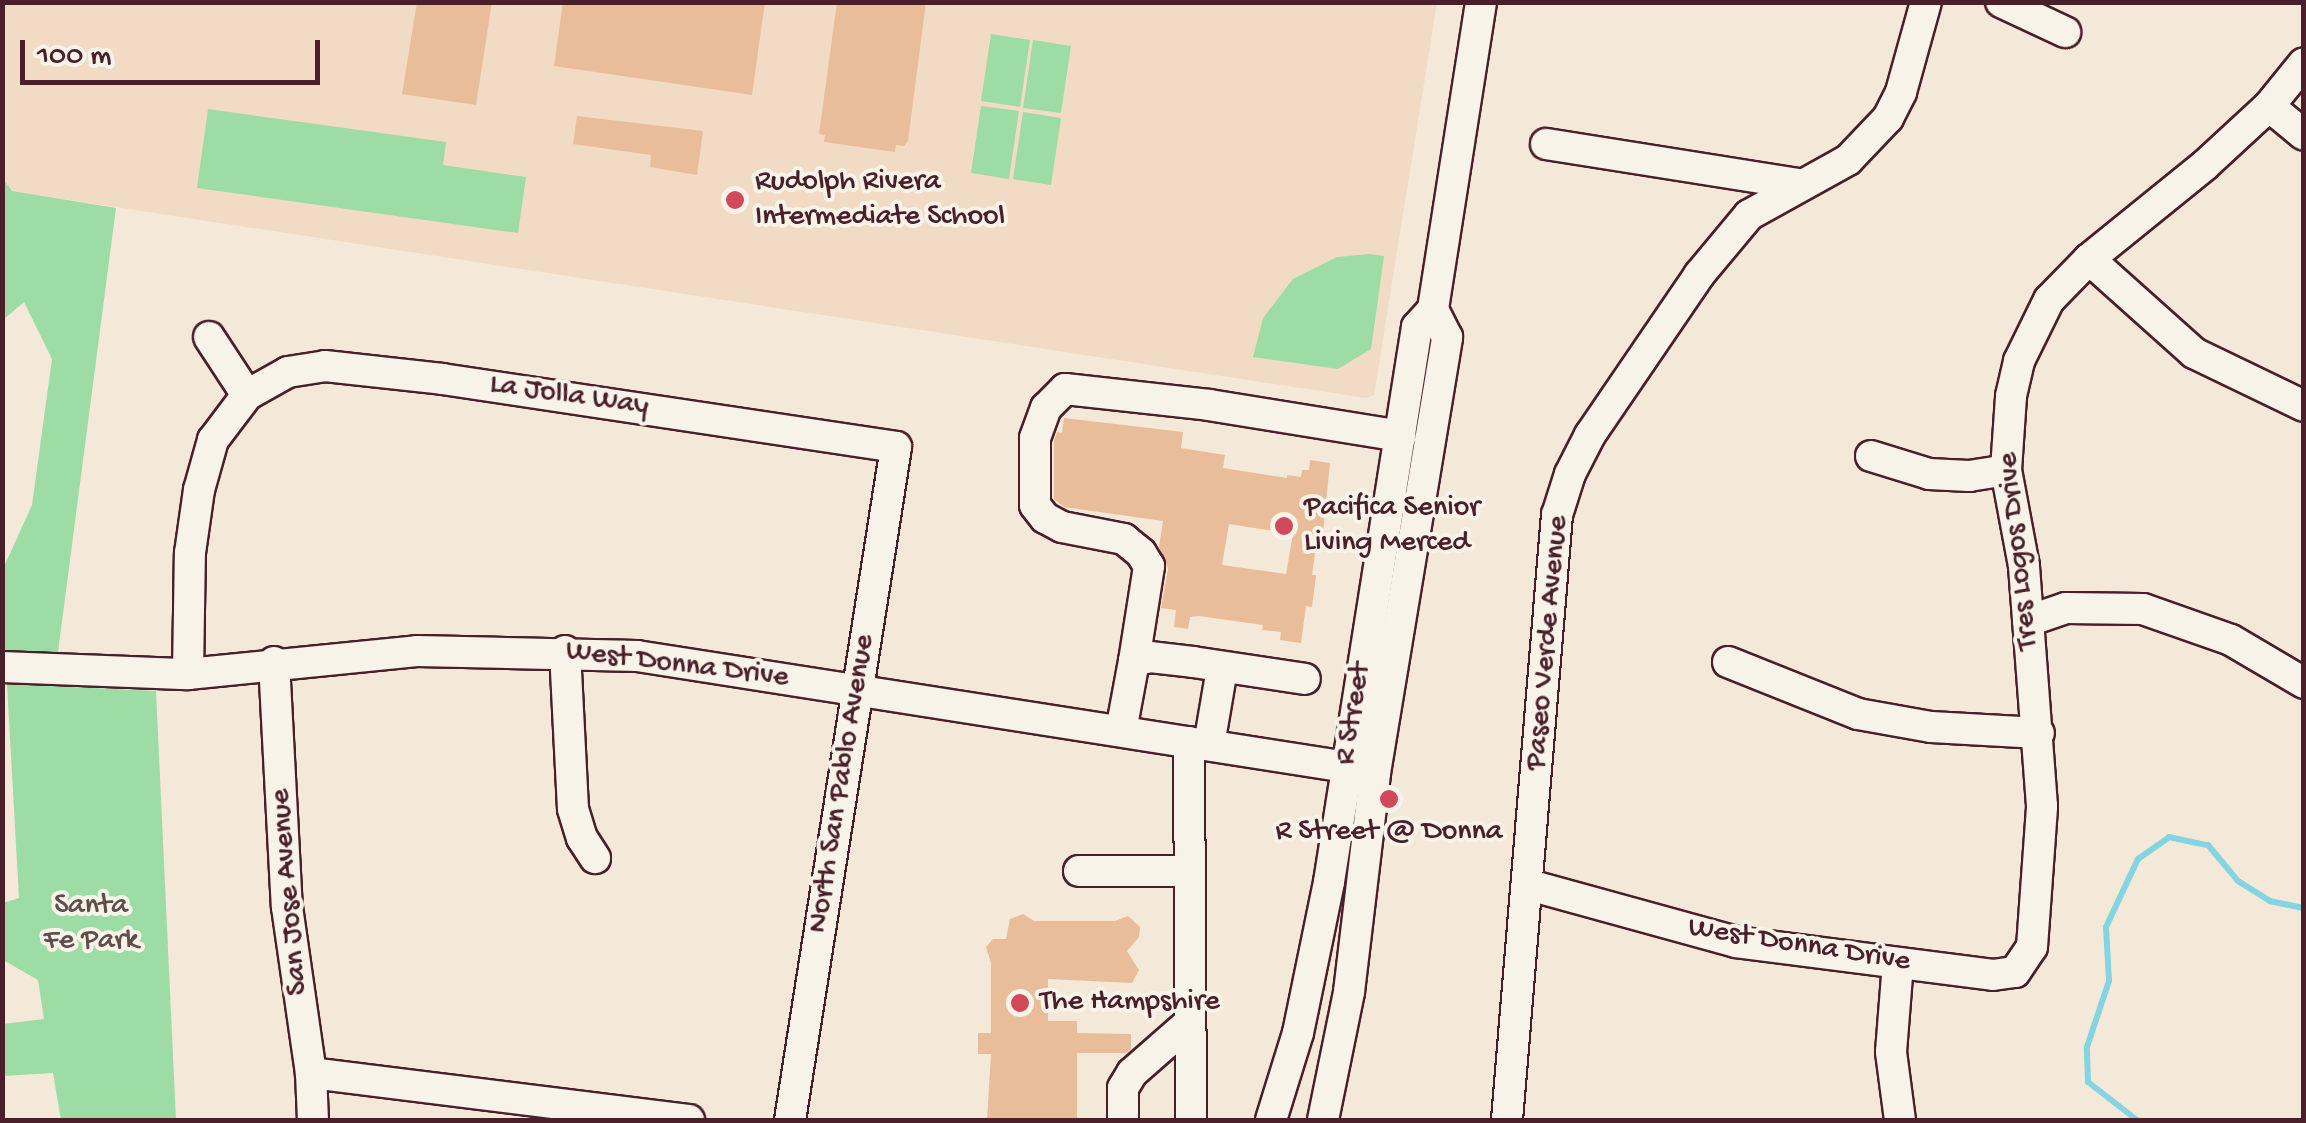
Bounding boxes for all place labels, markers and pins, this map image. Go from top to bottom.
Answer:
place label: Rudolph Rivera Intermediate School [755,165,1005,236]
marker: Rudolph Rivera Intermediate School [724,189,746,211]
place label: Pacifica Senior Living Merced [1304,491,1480,562]
marker: Pacifica Senior Living Merced [1273,515,1295,537]
marker: R Street @ Donna [1378,788,1400,810]
place label: R Street @ Donna [1276,815,1502,851]
place label: The Hampshire [1040,985,1220,1021]
marker: The Hampshire [1009,992,1031,1014]

